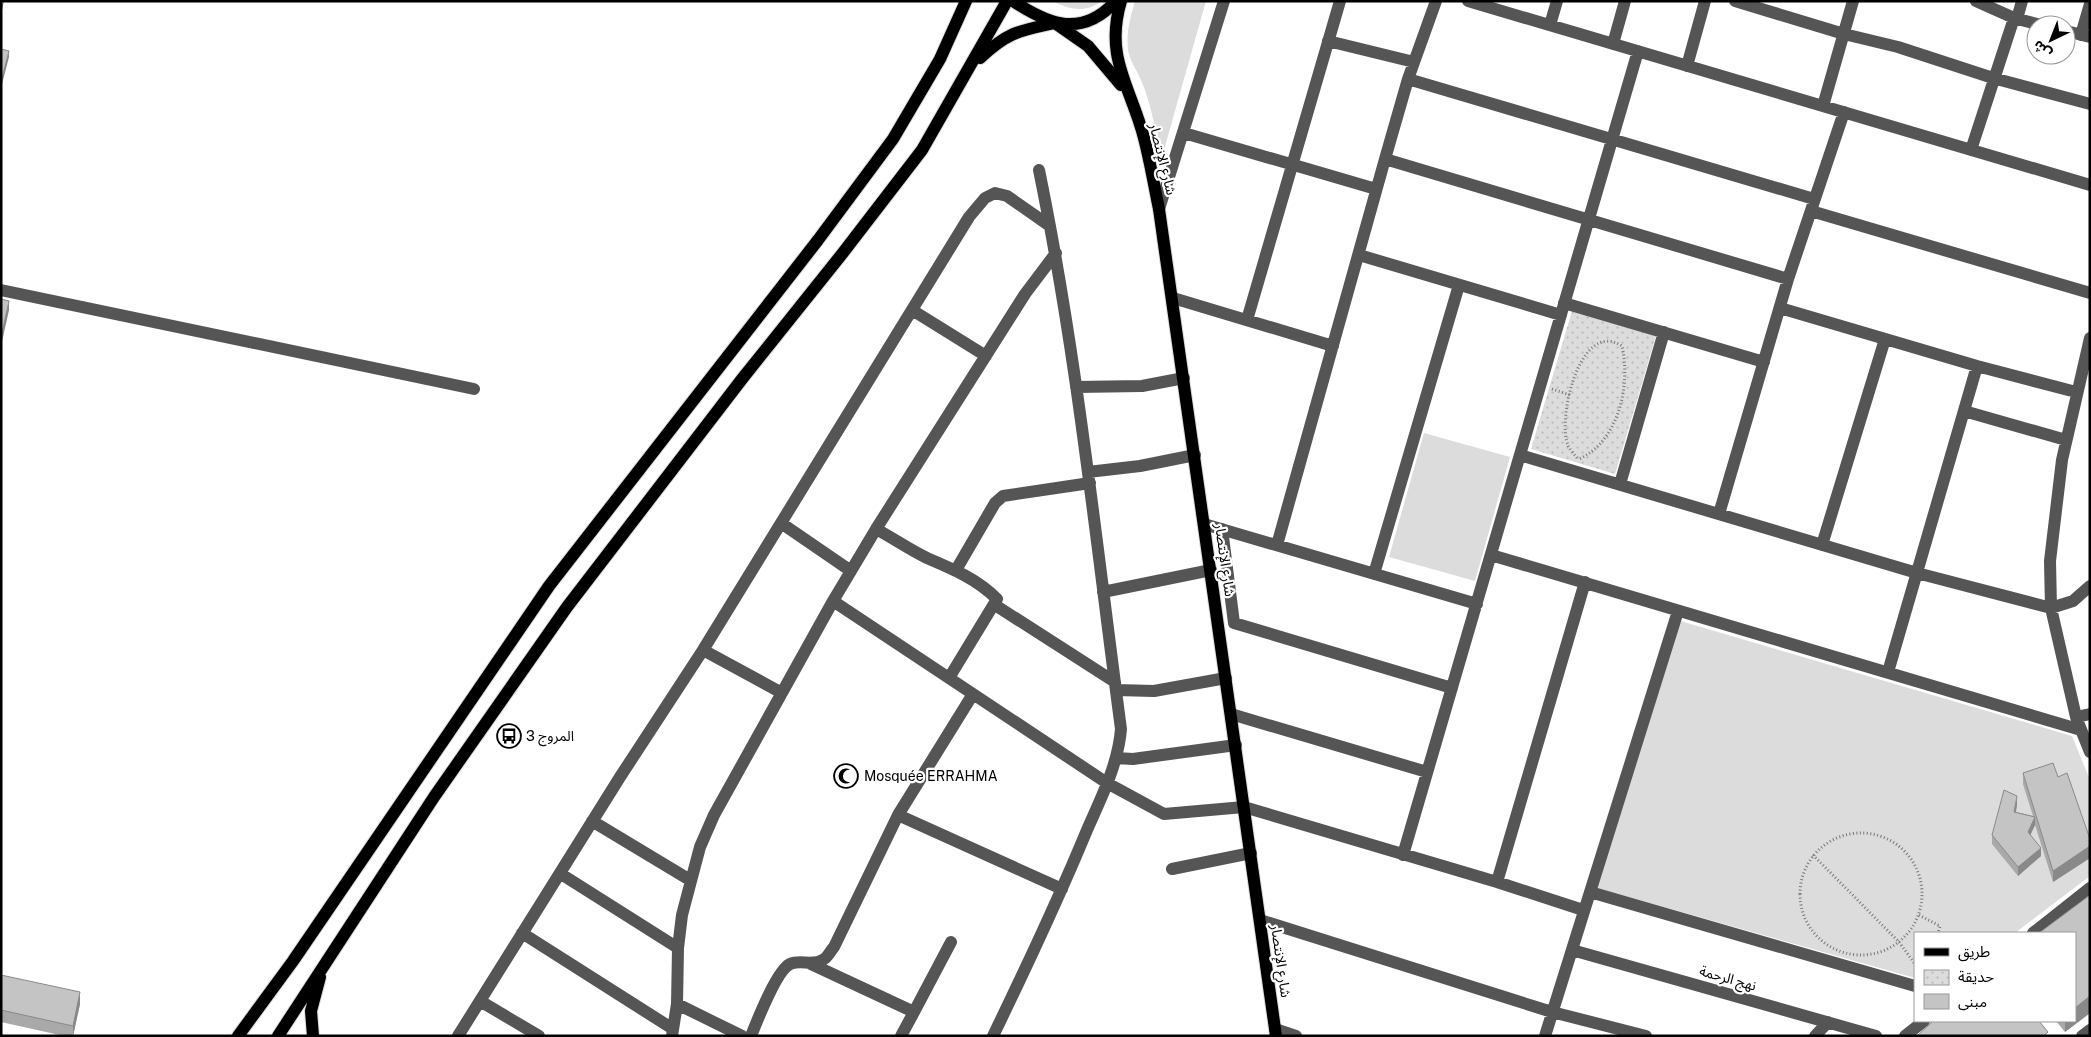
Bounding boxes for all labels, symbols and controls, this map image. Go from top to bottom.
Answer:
north arrow [2026,15,2076,65]
text: ش [2030,37,2055,62]
street label: شارع الإنتصار [1143,120,1180,197]
street label: شارع الإنتصار [1209,521,1238,598]
bus stop icon: المروج 3 [496,723,522,749]
place label: المروج 3 [526,728,574,747]
mosque icon: Mosquée ERRAHMA [833,763,859,789]
place label: Mosquée ERRAHMA [864,768,998,784]
street label: شارع الإنتصار [1265,922,1294,999]
legend [1914,932,2076,1022]
text: طريق [1958,943,1990,962]
street label: نهج الرحمة [1697,962,1759,997]
text: حديقة [1958,968,1994,985]
text: مبنى [1958,993,1987,1011]

